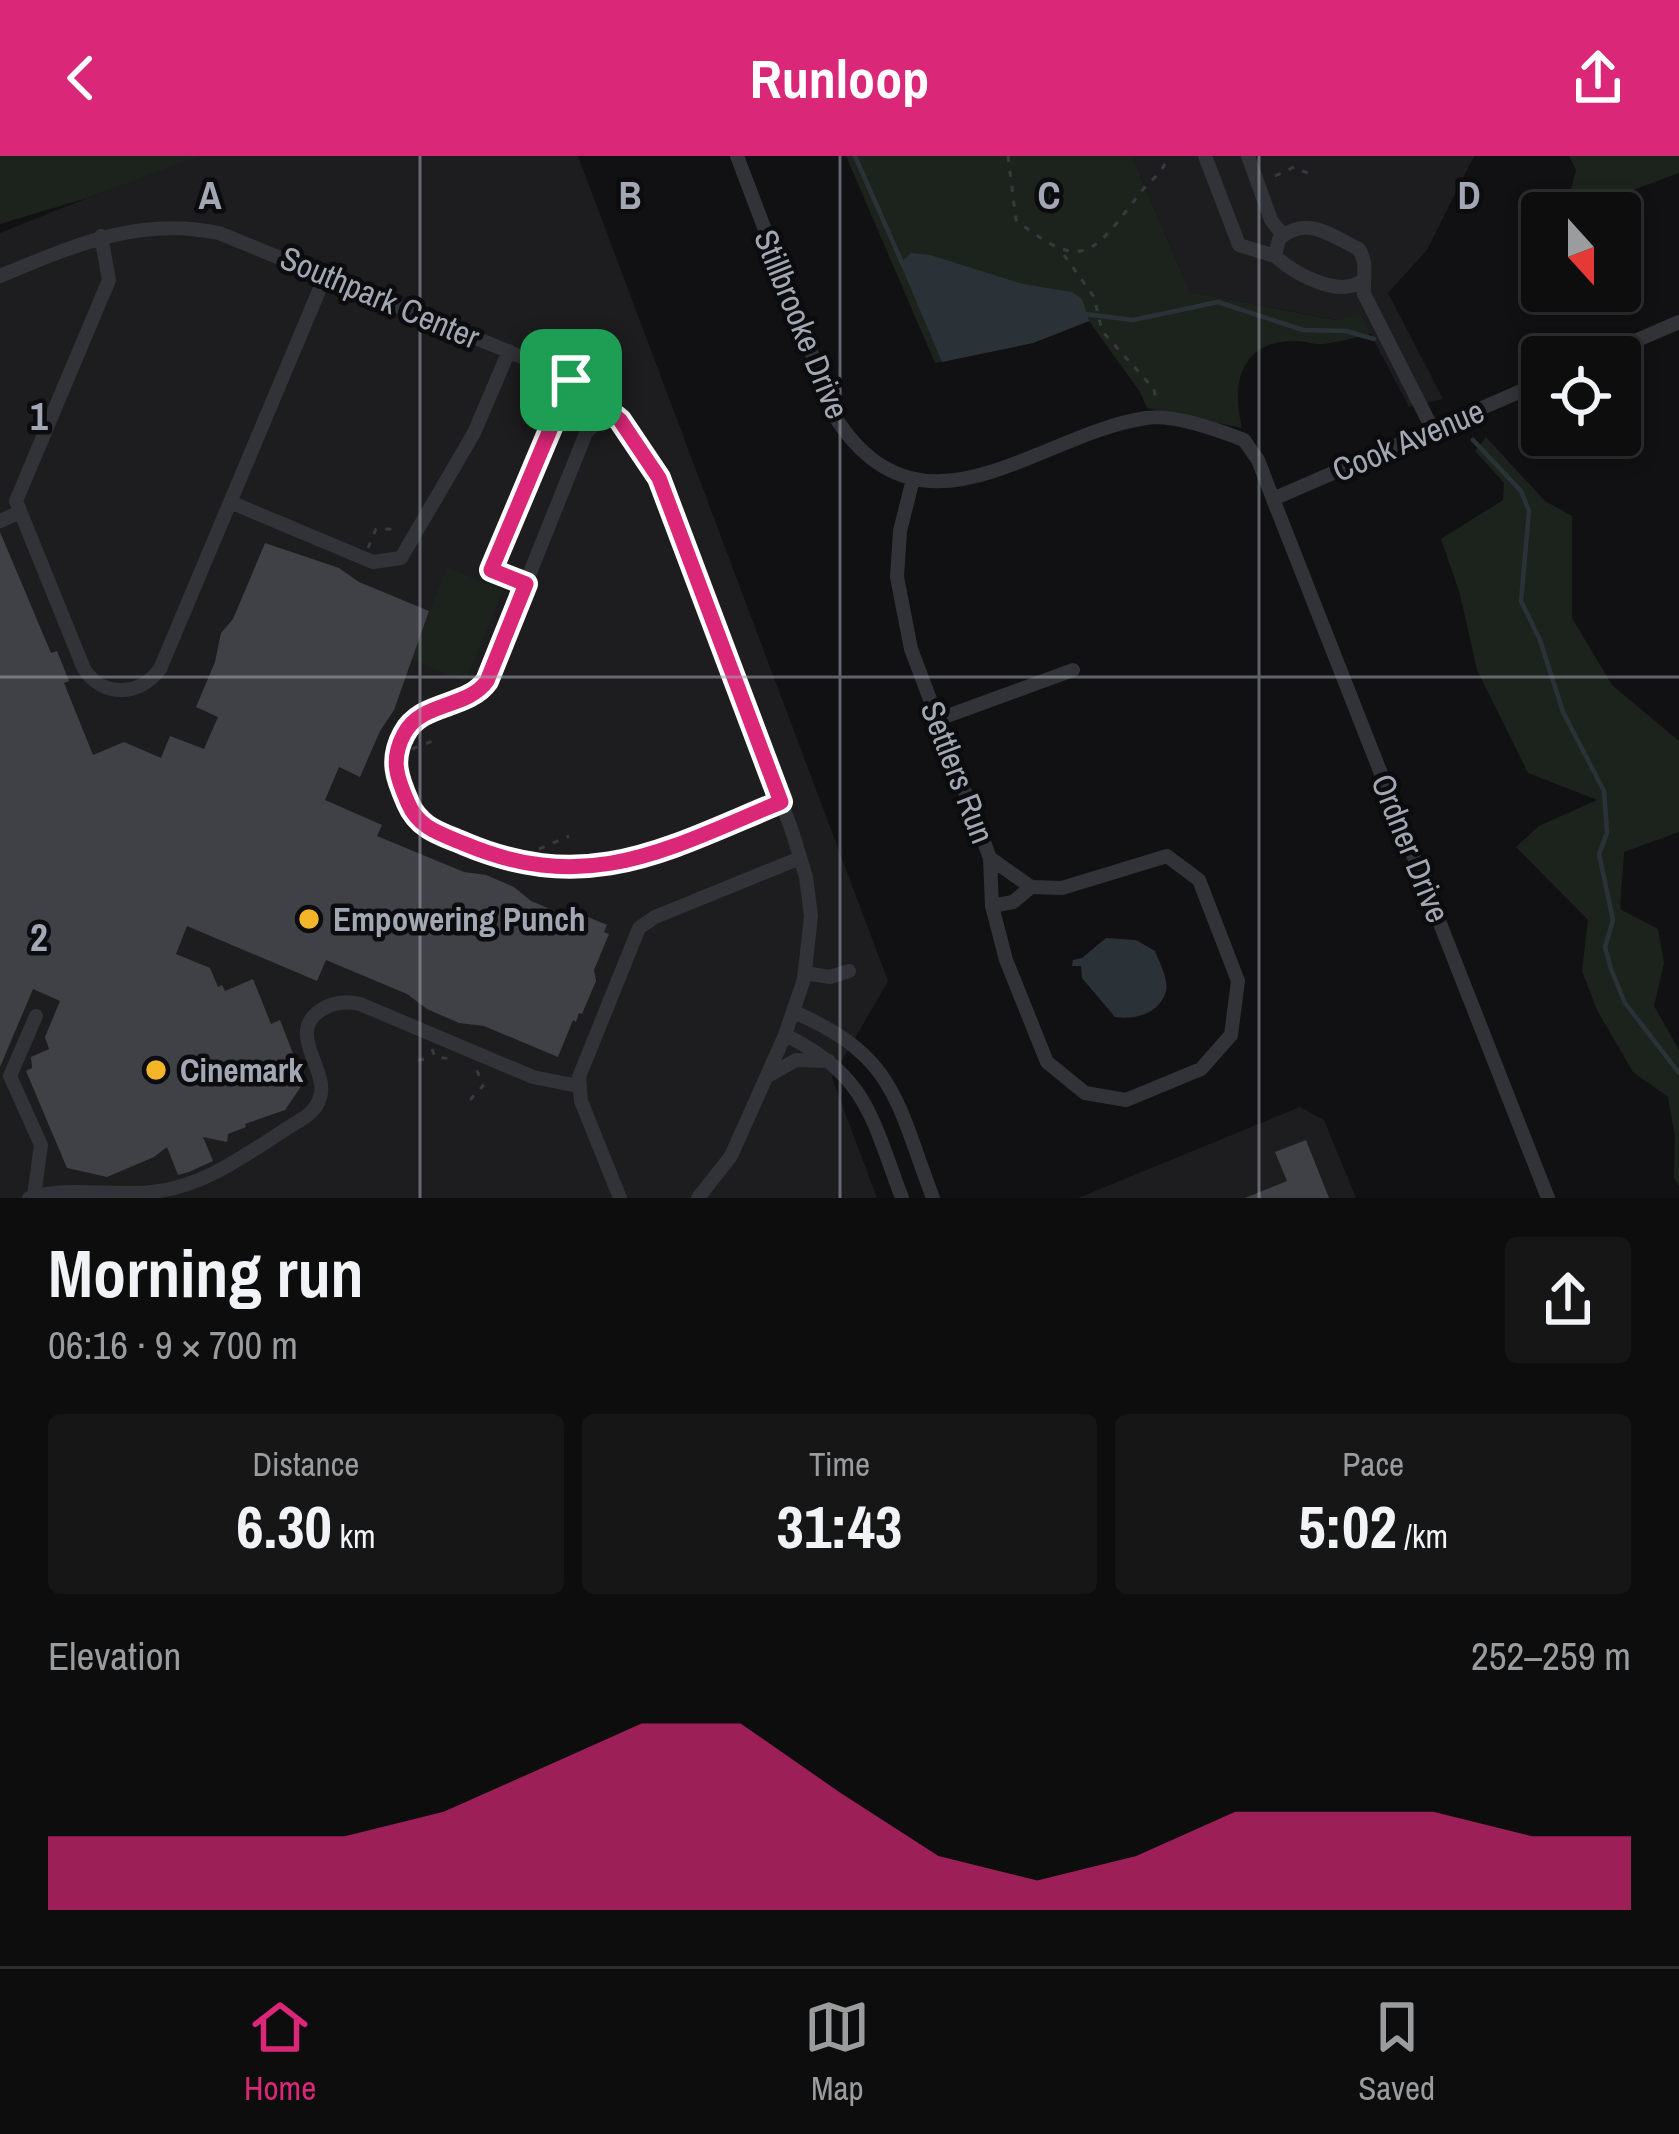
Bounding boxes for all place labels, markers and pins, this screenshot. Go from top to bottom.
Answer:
pin [520,329,622,431]
place label: Empowering Punch [333,897,586,941]
marker: Empowering Punch [296,906,322,932]
place label: Cinemark [180,1048,304,1092]
marker: Cinemark [143,1057,169,1083]

